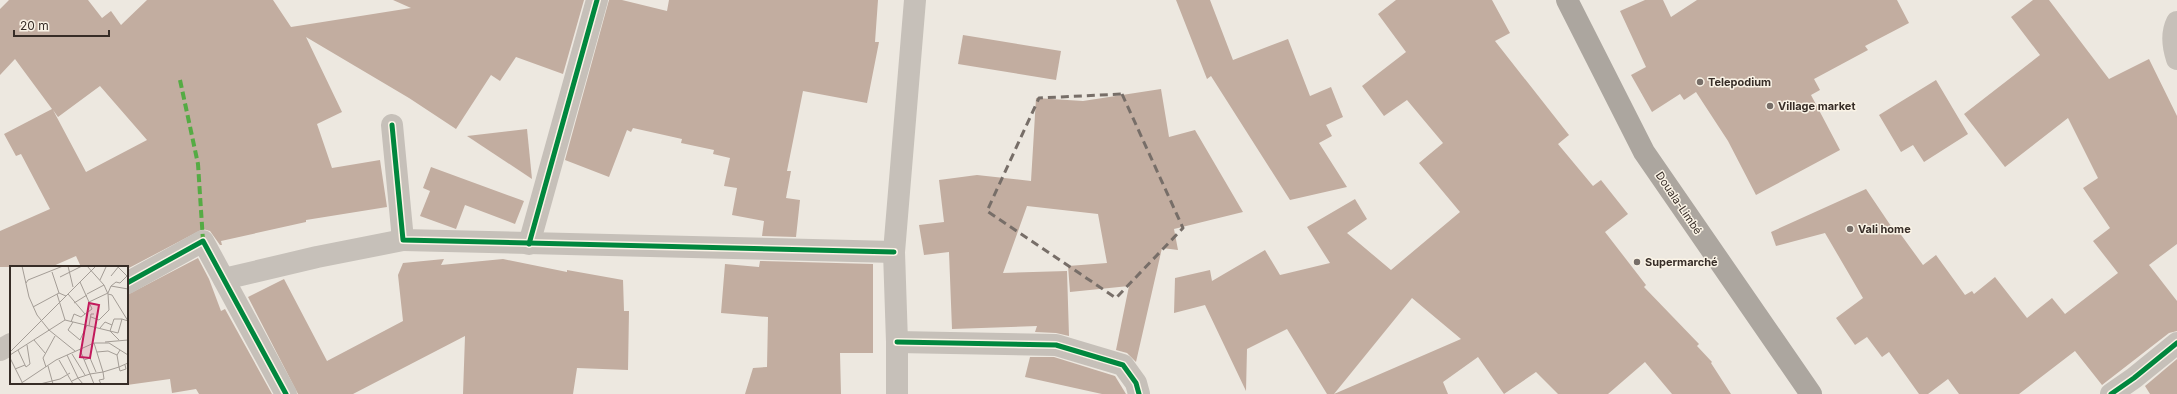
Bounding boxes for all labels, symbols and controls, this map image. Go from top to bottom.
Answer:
scale bar [14,12,109,38]
text: 20 m [20,18,49,33]
place label: Telepodium [1708,75,1771,89]
marker: Telepodium [1695,77,1705,87]
place label: Village market [1778,99,1855,113]
marker: Village market [1765,101,1775,111]
street label: Douala-Limbé [1653,169,1705,237]
place label: Vali home [1858,222,1911,236]
marker: Vali home [1845,224,1855,234]
place label: Supermarché [1645,255,1718,269]
marker: Supermarché [1632,257,1642,267]
inset map [10,266,128,384]

